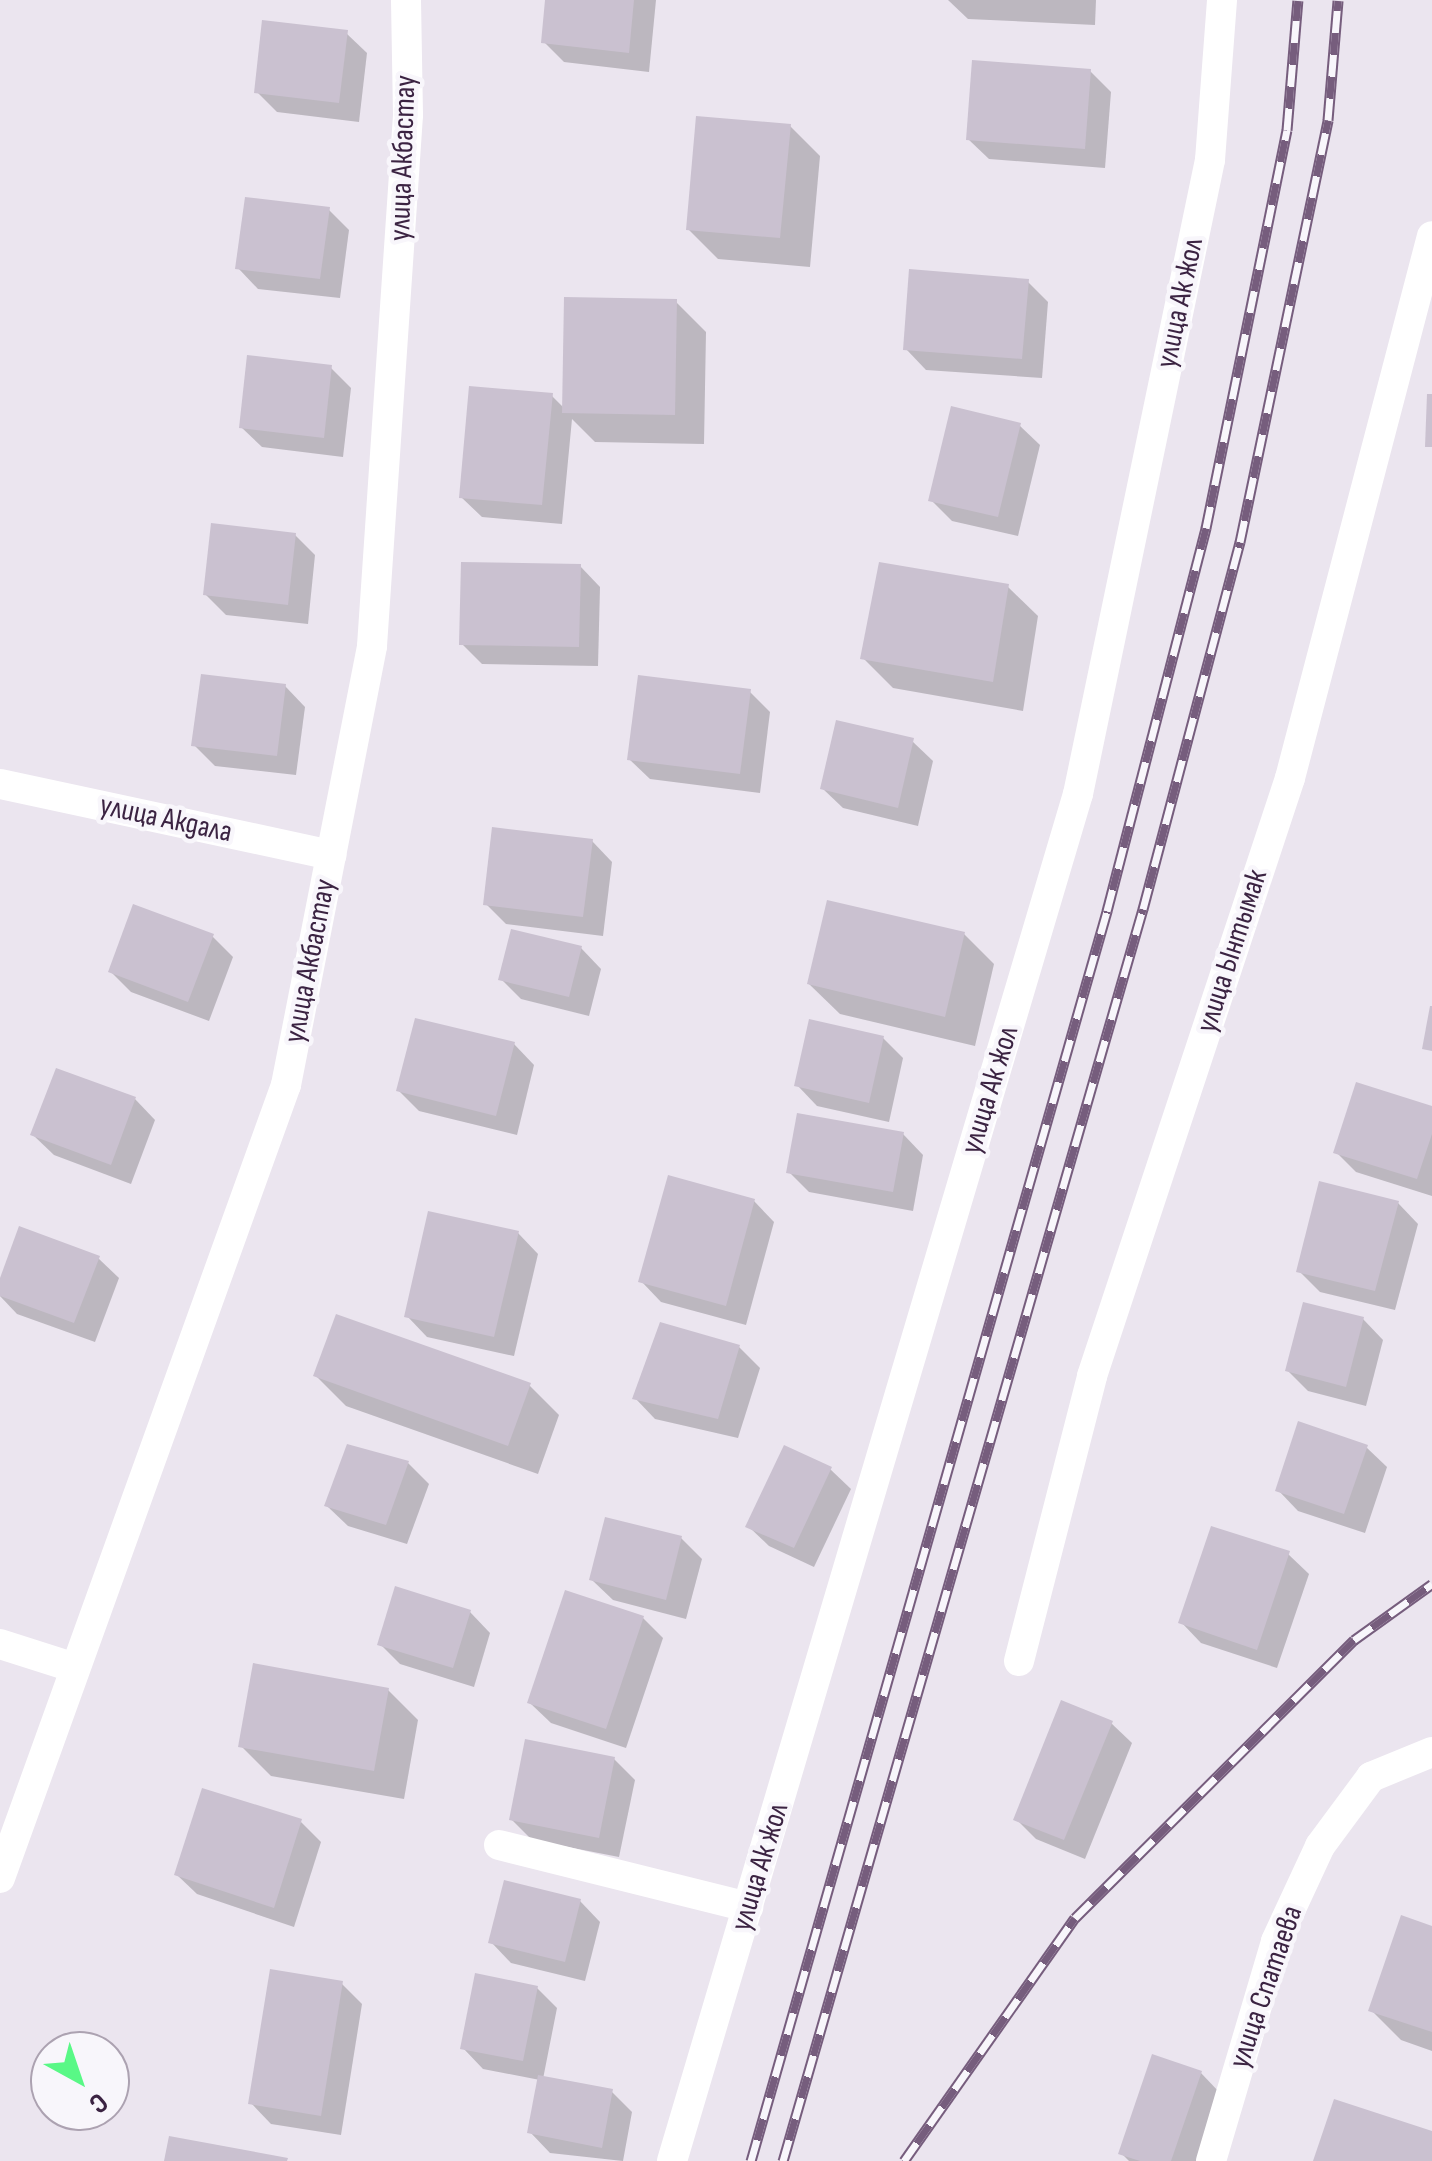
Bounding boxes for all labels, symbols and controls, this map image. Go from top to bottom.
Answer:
street label: улица Акбастау [382,74,424,242]
street label: улица Ак жол [1149,235,1211,371]
street label: улица Акдала [97,787,235,851]
street label: улица Ынтымак [1189,865,1275,1037]
street label: улица Акбастау [277,876,343,1046]
street label: улица Ак жол [954,1022,1026,1158]
street label: улица Ак жол [724,1799,796,1935]
street label: улица Спатаева [1221,1901,1311,2073]
north arrow [30,2031,130,2131]
text: С [82,2086,114,2120]

